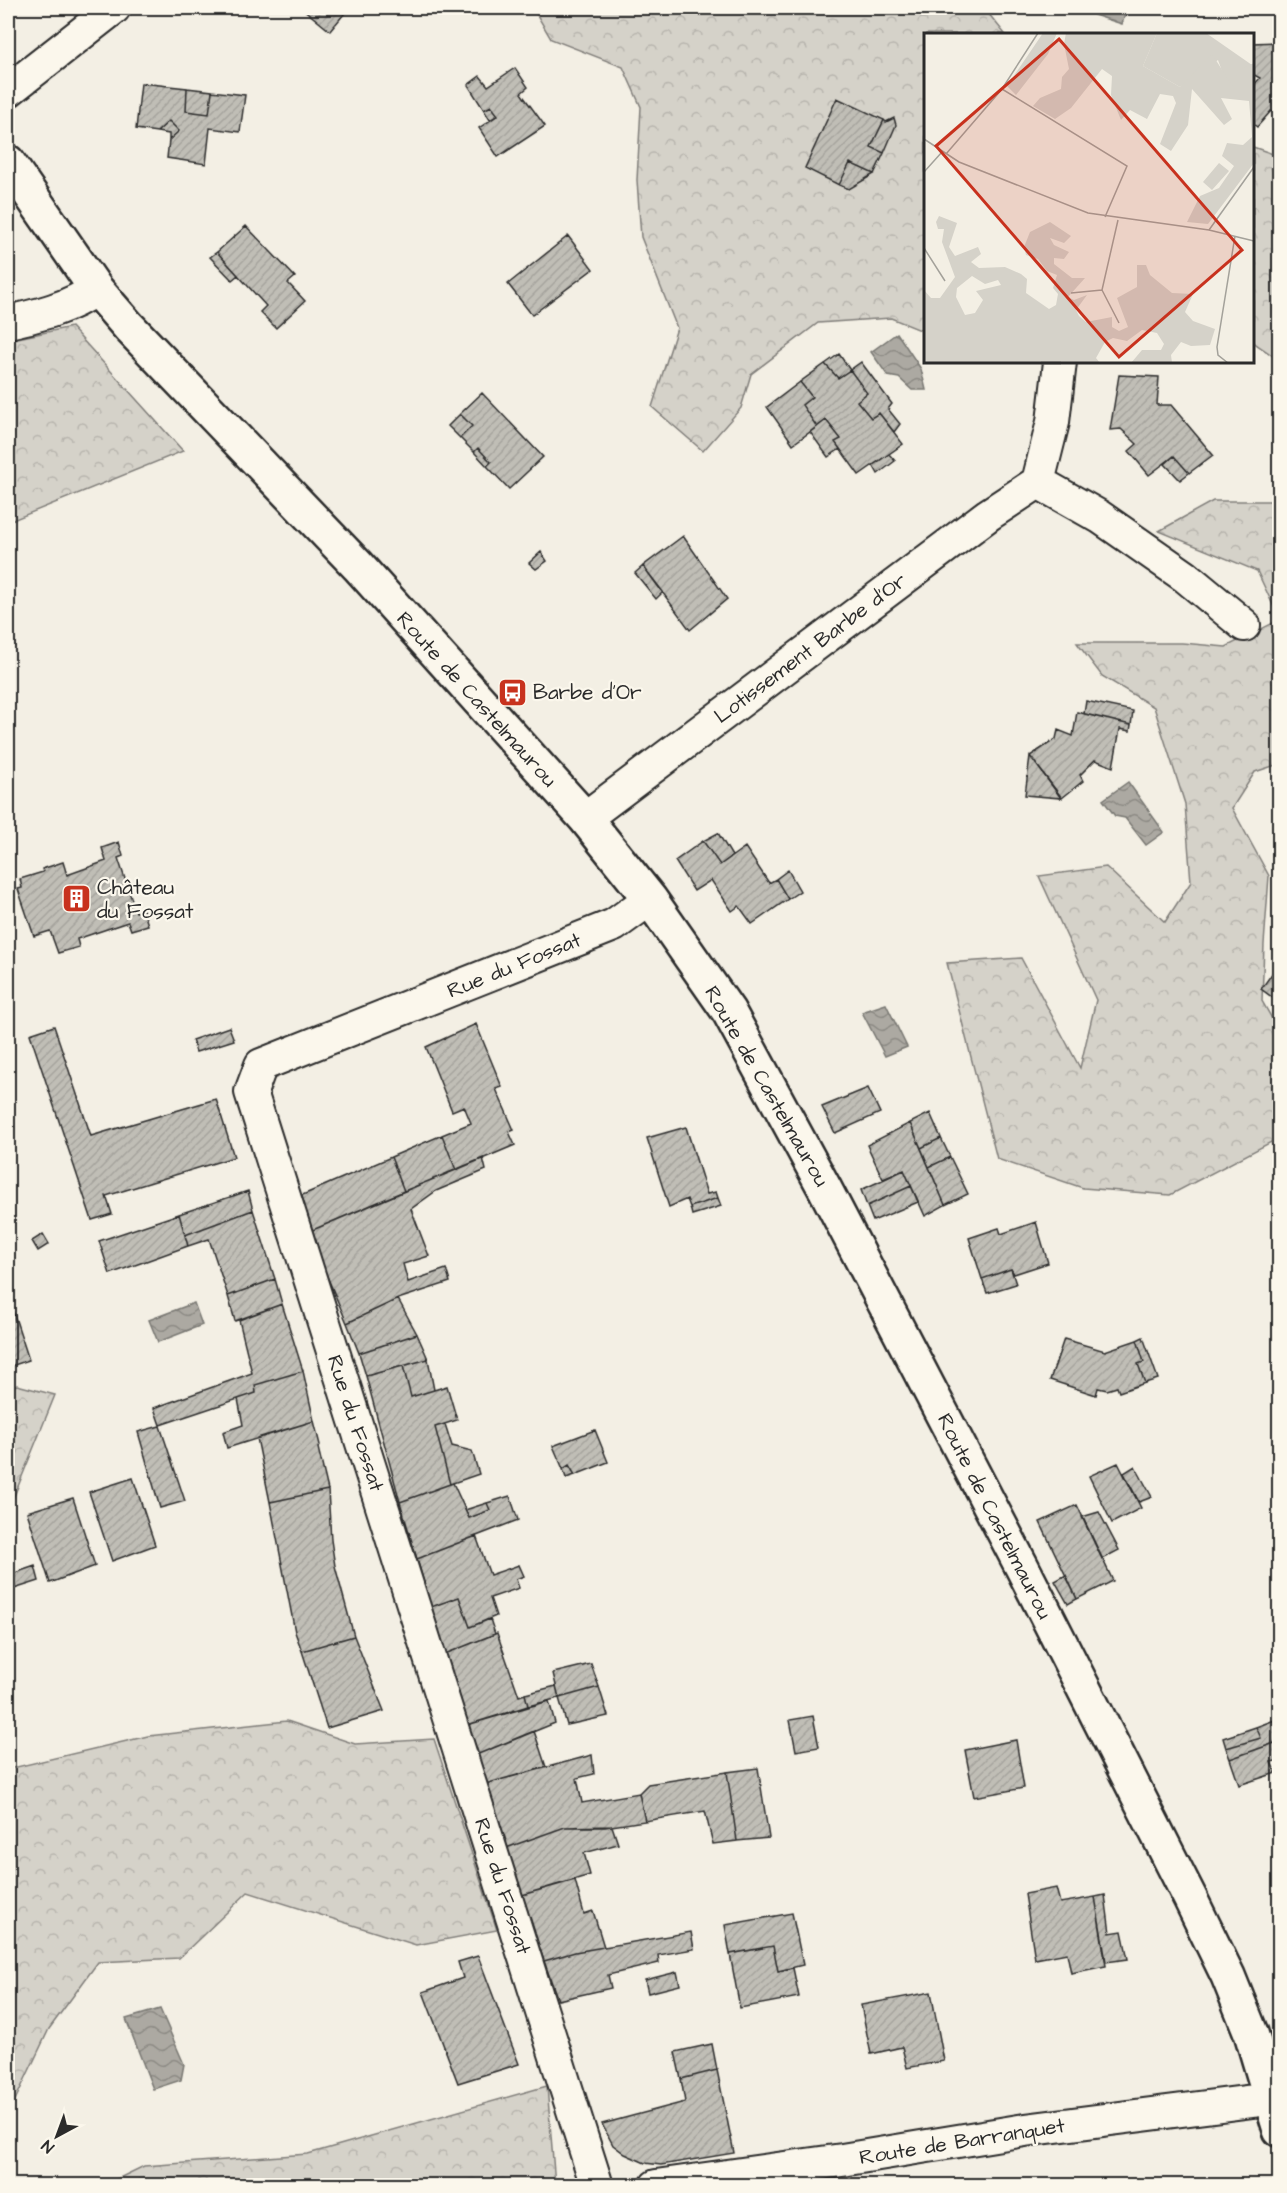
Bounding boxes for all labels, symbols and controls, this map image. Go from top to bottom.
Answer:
inset map [924,33,1254,363]
street label: Lotissement Barbe d'Or [708,566,913,730]
street label: Route de Castelmaurou [390,605,564,794]
bus stop icon: Barbe d'Or [496,676,528,708]
place label: Barbe d'Or [533,678,642,707]
place label: Château du Fossat [97,873,194,926]
building icon: Château du Fossat [60,883,92,915]
street label: Rue du Fossat [443,925,586,1005]
street label: Route de Castelmaurou [697,981,836,1192]
street label: Rue du Fossat [320,1351,391,1496]
street label: Route de Castelmaurou [930,1408,1059,1624]
street label: Rue du Fossat [467,1814,538,1959]
north arrow [27,2106,87,2166]
street label: Route de Barranquet [857,2111,1067,2172]
text: N [37,2135,59,2158]

